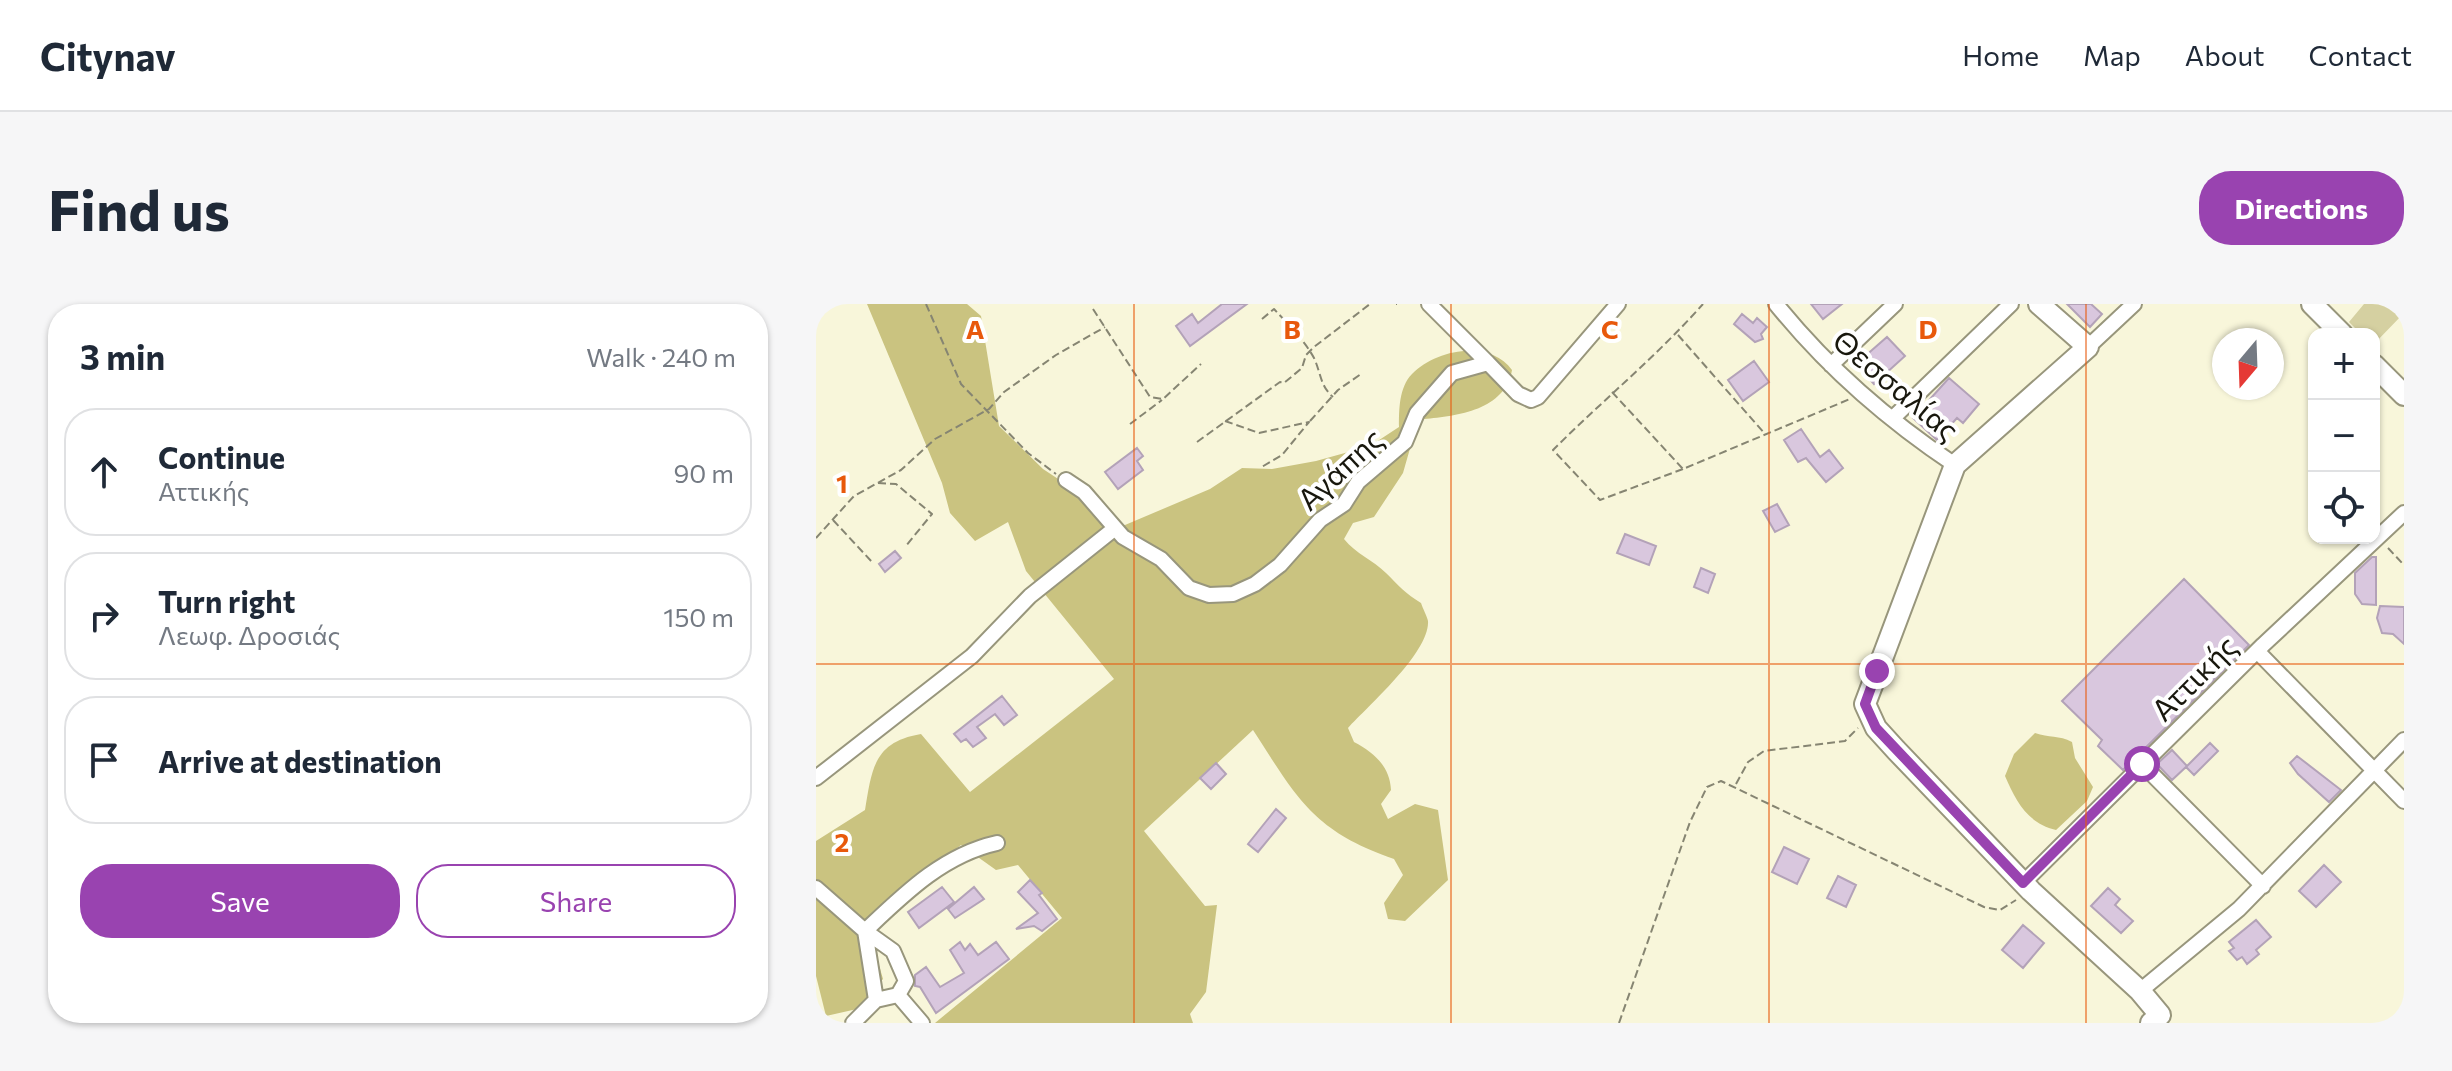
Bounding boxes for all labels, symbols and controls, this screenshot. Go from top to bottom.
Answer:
text: Citynav [40,32,176,79]
text: Home [1962,38,2039,72]
text: Map [2083,38,2141,72]
text: About [2185,38,2265,72]
text: Contact [2309,38,2412,72]
button: Directions [2199,171,2404,245]
text: Find us [48,174,230,243]
text: A [966,313,985,344]
text: B [1283,313,1301,344]
text: C [1601,313,1619,344]
text: D [1918,313,1938,344]
street label: Θεσσαλίας [1826,321,1968,447]
north arrow [2212,328,2284,400]
map controls [2308,328,2380,544]
button: + [2308,328,2380,400]
text: 3 min [80,335,165,377]
text: Walk · 240 m [586,341,736,372]
button: − [2308,400,2380,472]
street label: Αγάπης [1288,419,1390,517]
text: Continue [158,438,285,475]
icon: ahead [82,450,126,494]
text: 90 m [674,457,734,488]
text: 1 [836,467,848,498]
button: locate [2308,472,2380,544]
text: Αττικής [158,475,250,506]
text: Turn right [158,582,295,619]
icon: right [82,594,126,638]
text: 150 m [663,601,734,632]
text: Λεωφ. Δροσιάς [158,619,340,650]
street label: Αττικής [2143,627,2243,727]
route end [1859,653,1895,689]
icon: arrive [82,738,126,782]
text: Arrive at destination [158,742,442,779]
route start [2124,746,2160,782]
text: 2 [835,826,849,857]
button: Save [80,864,400,938]
button: Share [416,864,736,938]

